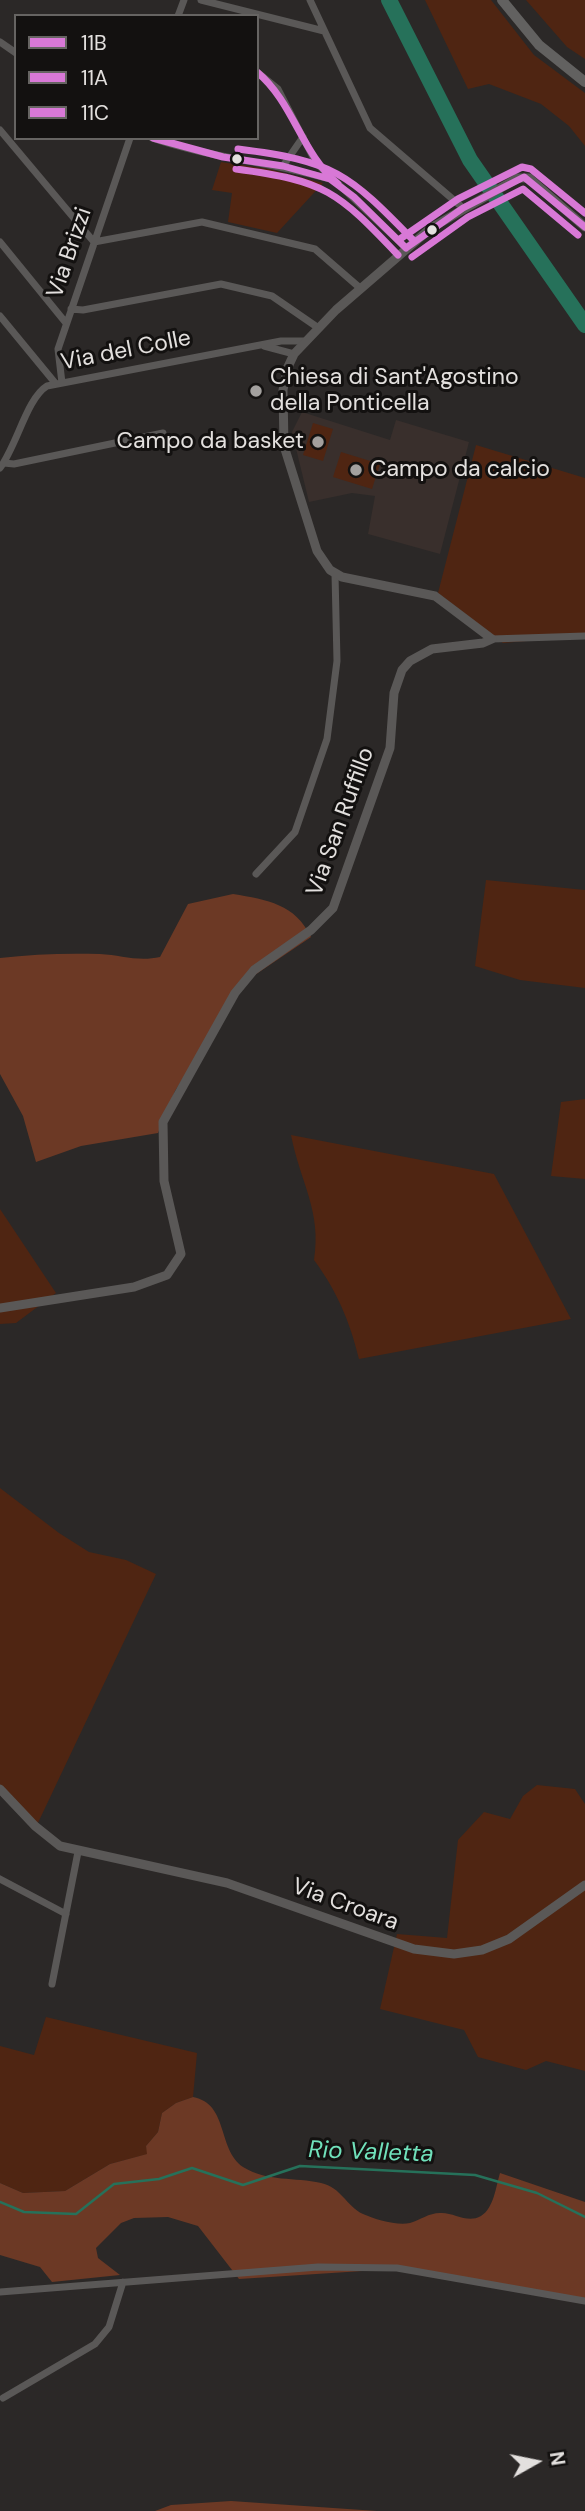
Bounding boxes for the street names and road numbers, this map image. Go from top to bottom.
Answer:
street label: Via Brizzi [42,204,98,302]
street label: Via del Colle [59,325,193,377]
street label: Via San Ruffillo [301,744,381,900]
street label: Via Croara [288,1873,402,1937]

